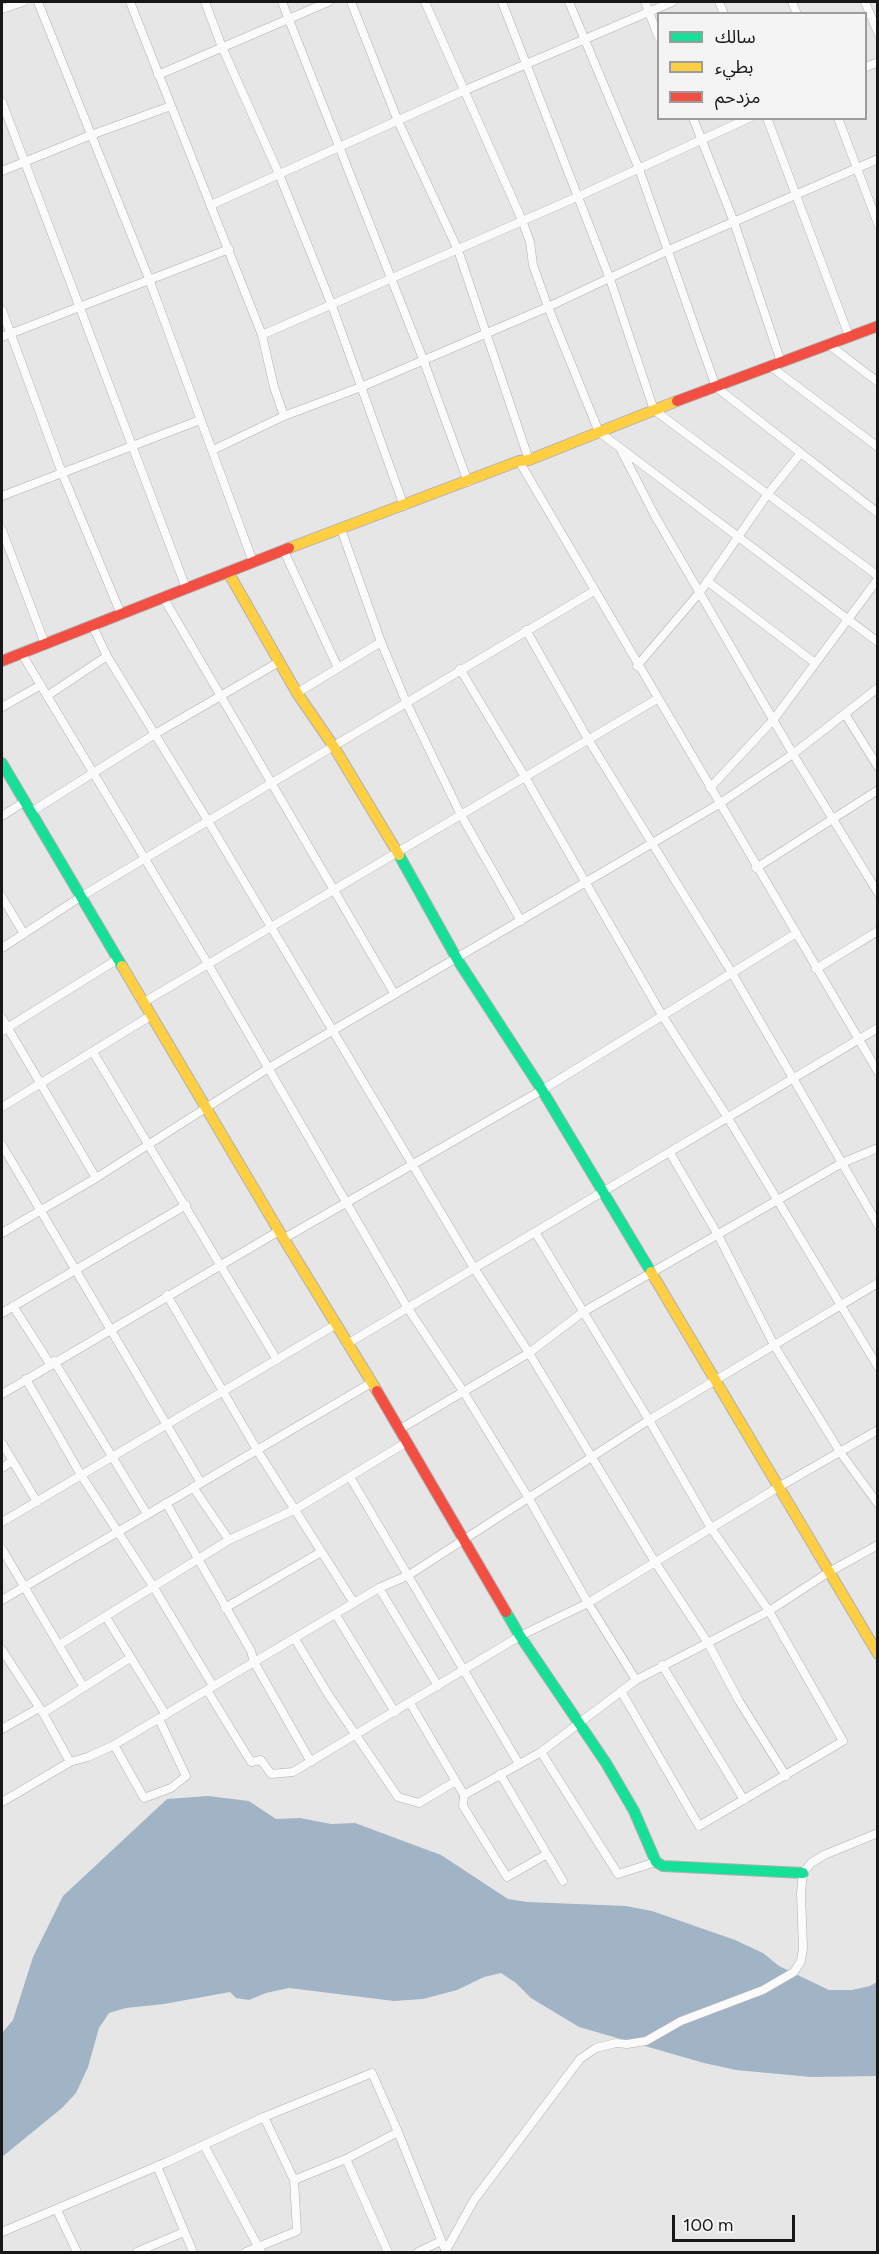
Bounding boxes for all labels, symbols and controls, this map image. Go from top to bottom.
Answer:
legend [657,12,867,120]
text: سالك [715,26,756,48]
text: بطيء [715,56,753,78]
text: مزدحم [715,86,760,108]
scale bar [675,2203,798,2241]
text: 100 m [683,2214,733,2236]

